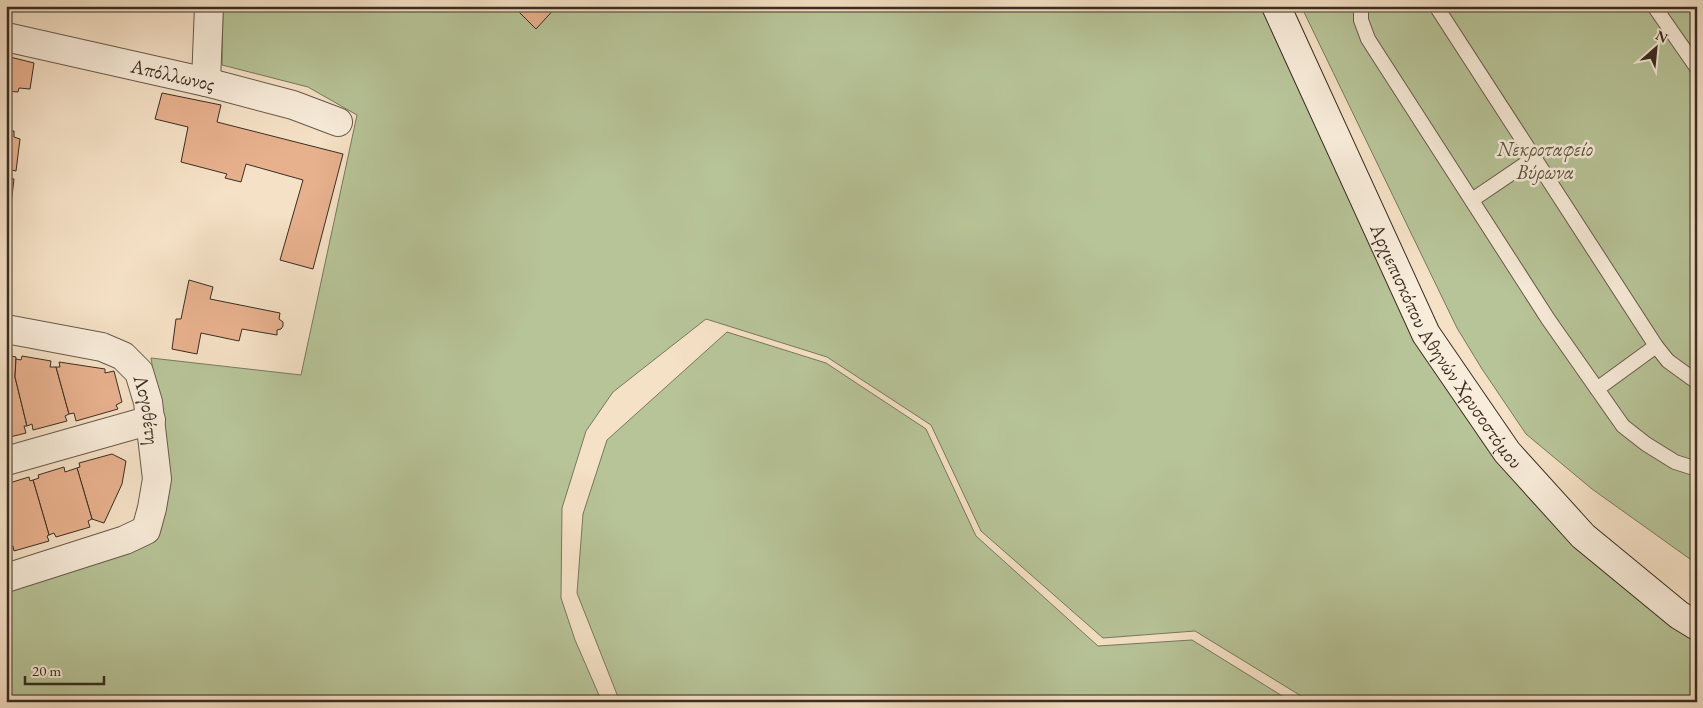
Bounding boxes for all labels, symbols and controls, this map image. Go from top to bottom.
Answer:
north arrow [1630,22,1680,72]
text: N [1653,26,1672,47]
street label: Απόλλωνος [127,52,218,97]
park label: Νεκροταφείο Βύρωνα [1496,136,1593,185]
street label: Αρχιεπισκόπου Αθηνών Χρυσοστόμου [1364,218,1529,474]
street label: Λογοθέτη [127,370,166,446]
scale bar [25,653,104,685]
text: 20 m [32,661,61,680]

